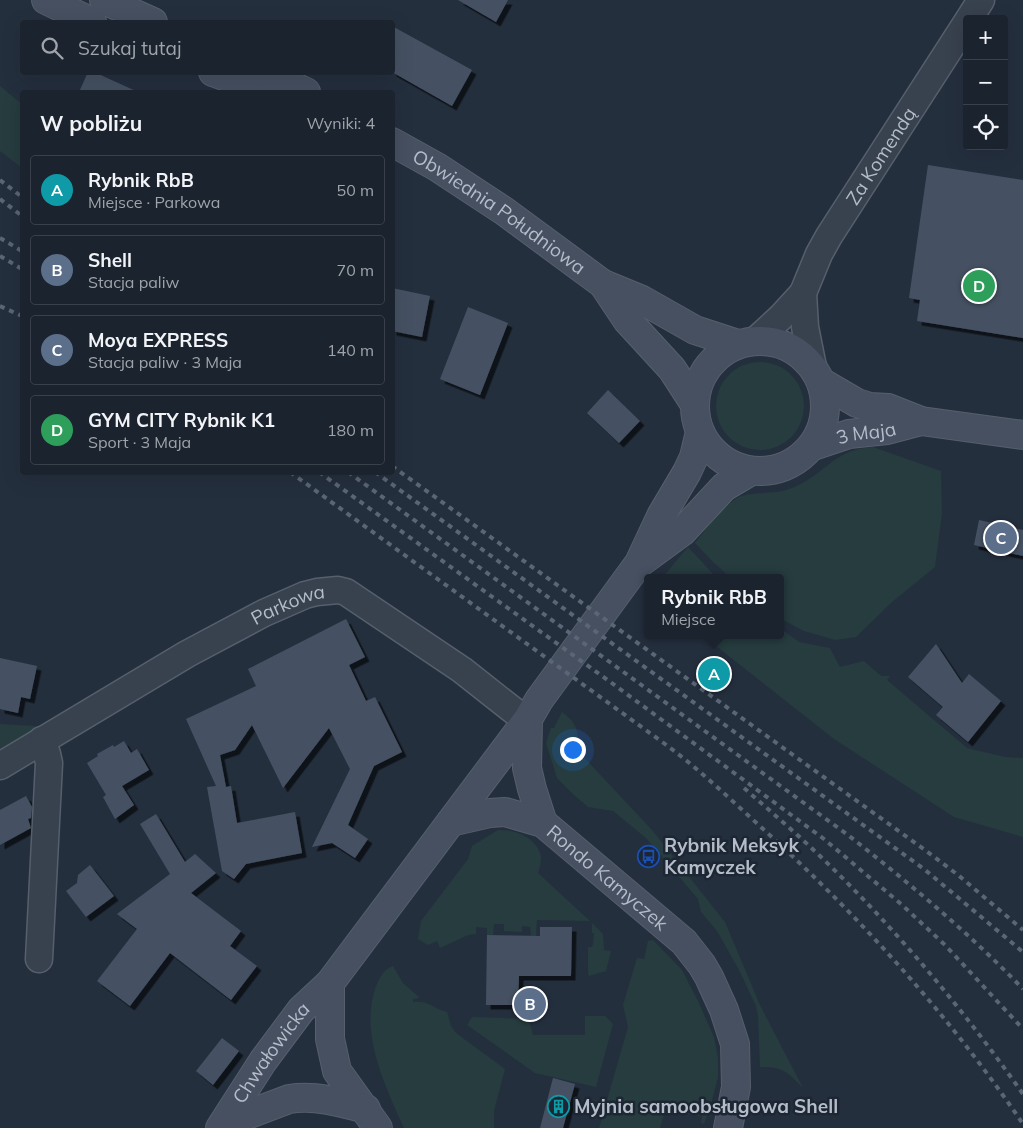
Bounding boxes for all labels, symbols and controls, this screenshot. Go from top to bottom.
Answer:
map controls [963,15,1008,150]
button: + [963,15,1008,60]
search box [20,20,395,75]
icon: search [38,34,66,62]
text: Szukaj tutaj [78,36,181,60]
button: − [963,60,1008,105]
street label: Za Komendą [840,103,921,209]
button: locate [963,105,1008,150]
text: W pobliżu [40,110,142,136]
text: Wyniki: 4 [306,113,375,133]
street label: Obwiednia Południowa [409,144,591,279]
text: Rybnik RbB [88,168,194,192]
text: A [51,180,63,200]
text: 50 m [337,180,374,200]
text: Miejsce · Parkowa [88,192,220,212]
text: Shell [88,248,132,272]
text: B [51,260,63,280]
text: 70 m [337,260,374,280]
pin: D [963,267,995,305]
text: Stacja paliw [88,272,179,292]
text: Moya EXPRESS [88,328,228,352]
text: C [52,340,62,360]
text: 140 m [327,340,374,360]
text: Stacja paliw · 3 Maja [88,352,242,372]
text: GYM CITY Rybnik K1 [88,408,275,432]
street label: 3 Maja [833,416,899,449]
text: D [51,420,63,440]
text: 180 m [327,420,374,440]
text: Sport · 3 Maja [88,432,191,452]
pin: C [985,519,1017,557]
popup [644,574,784,639]
street label: Parkowa [247,579,326,630]
text: Rybnik RbB [661,585,767,609]
text: Miejsce [661,609,716,629]
pin: A [698,655,730,693]
your location [560,737,586,763]
street label: Rondo Kamyczek [542,819,673,936]
place label: Rybnik Meksyk Kamyczek [664,833,799,879]
bus stop icon: Rybnik Meksyk Kamyczek [636,844,660,868]
pin: B [514,985,546,1023]
street label: Chwałowicka [227,996,314,1108]
building icon: Myjnia samoobsługowa Shell [546,1094,570,1118]
place label: Myjnia samoobsługowa Shell [574,1094,838,1118]

